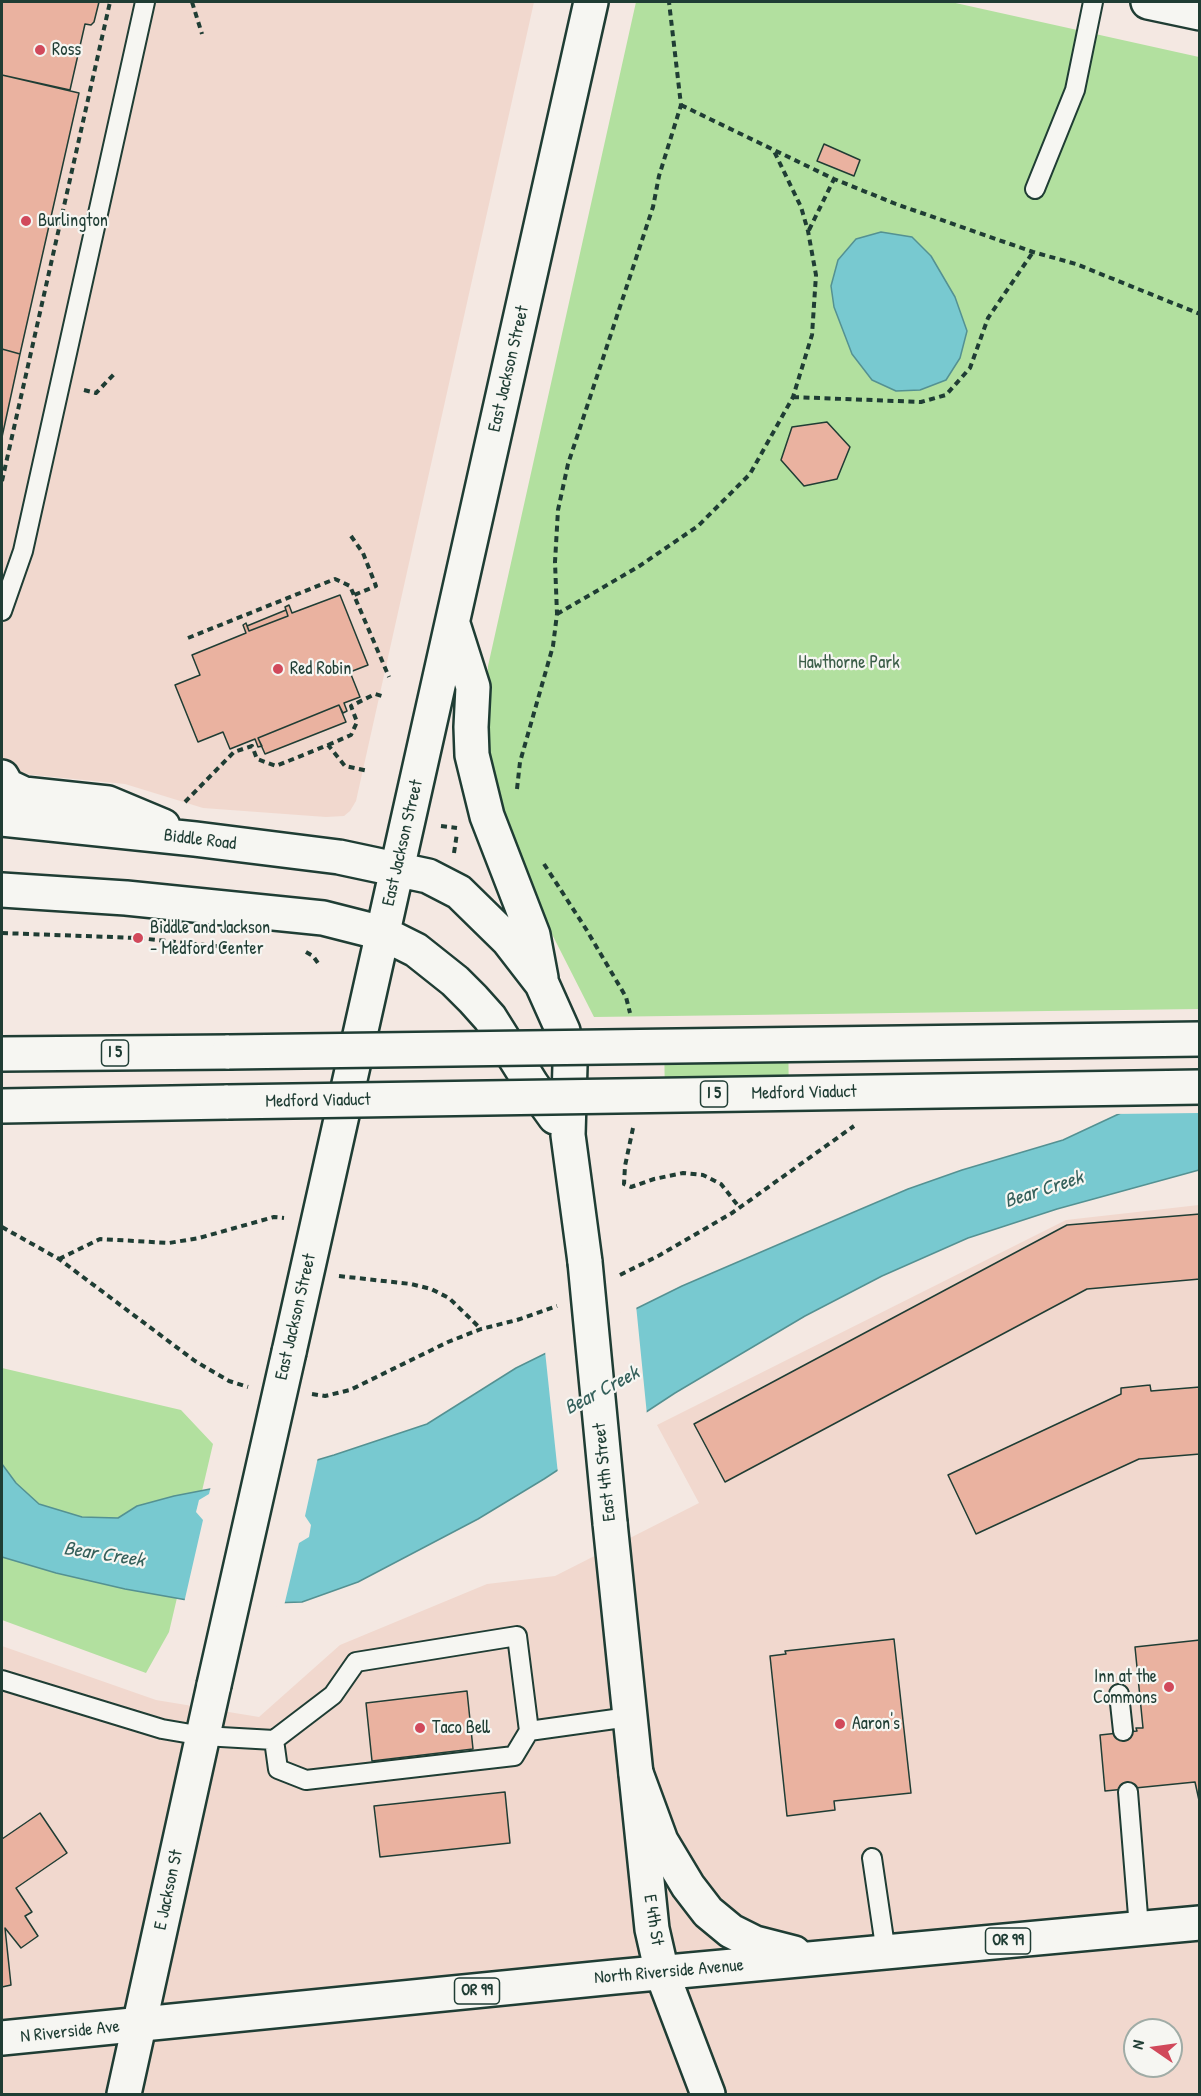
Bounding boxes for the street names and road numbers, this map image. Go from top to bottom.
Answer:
street label: East Jackson Street [484,304,534,434]
street label: East Jackson Street [378,778,428,908]
street label: Biddle Road [163,825,237,855]
road number: I 5 [102,1040,128,1066]
road number: I 5 [700,1081,728,1107]
street label: Medford Viaduct [751,1081,857,1105]
street label: Medford Viaduct [265,1089,371,1113]
street label: East Jackson Street [271,1252,321,1382]
street label: East 4th Street [589,1422,621,1522]
street label: E Jackson St [150,1848,188,1932]
street label: E 4th St [638,1893,668,1947]
road number: OR 99 [986,1928,1030,1954]
street label: North Riverside Avenue [593,1955,745,1989]
road number: OR 99 [454,1978,500,2004]
street label: N Riverside Ave [19,2016,121,2048]

